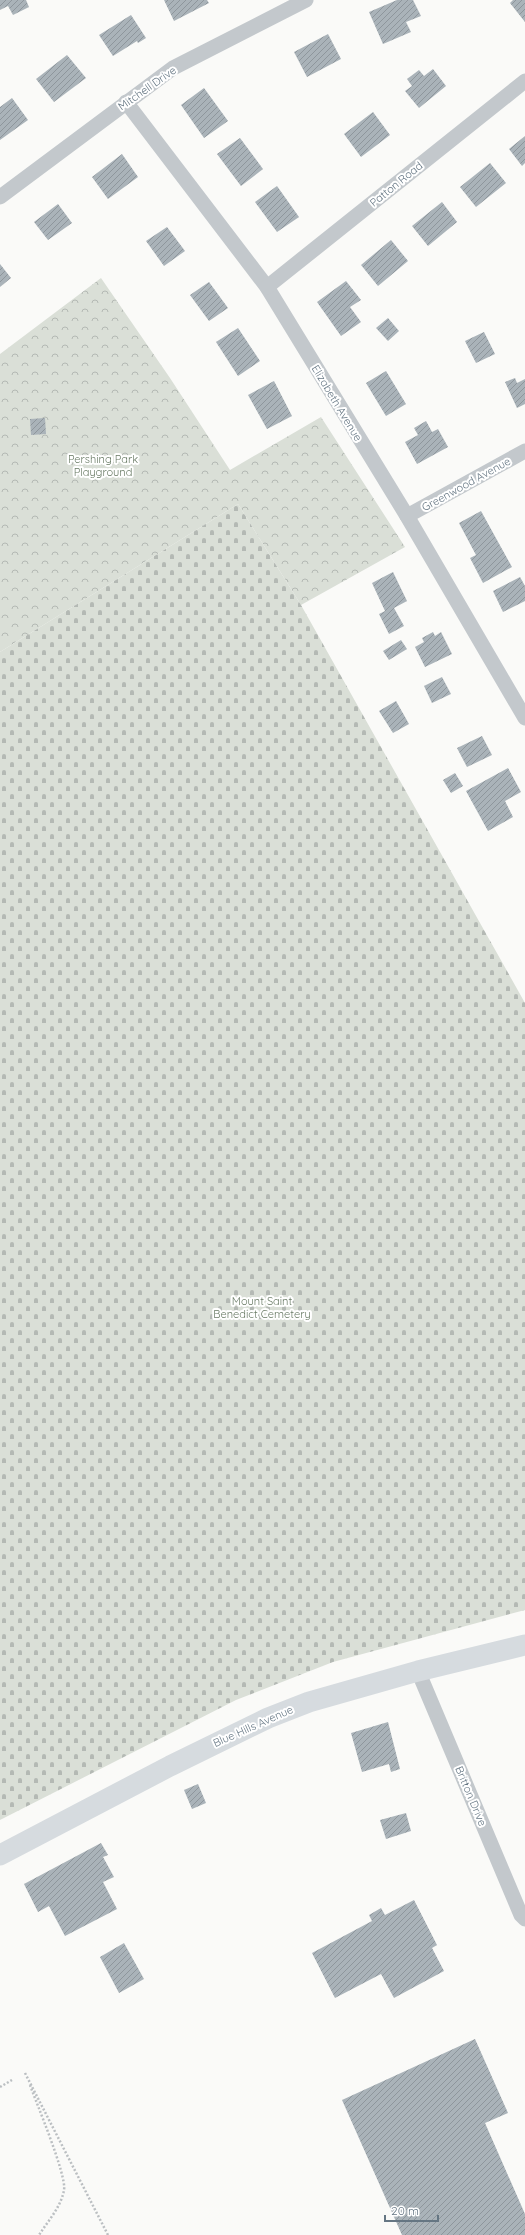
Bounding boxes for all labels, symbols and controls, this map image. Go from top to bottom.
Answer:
street label: Mitchell Drive [115,63,179,113]
street label: Patton Road [367,158,425,210]
street label: Elizabeth Avenue [309,362,365,444]
park label: Pershing Park Playground [68,452,138,479]
street label: Greenwood Avenue [419,454,513,514]
park label: Mount Saint Benedict Cemetery [213,1294,311,1321]
street label: Blue Hills Avenue [211,1702,295,1750]
street label: Britton Drive [452,1764,490,1828]
scale bar [385,2197,438,2223]
text: 20 m [391,2203,419,2218]

